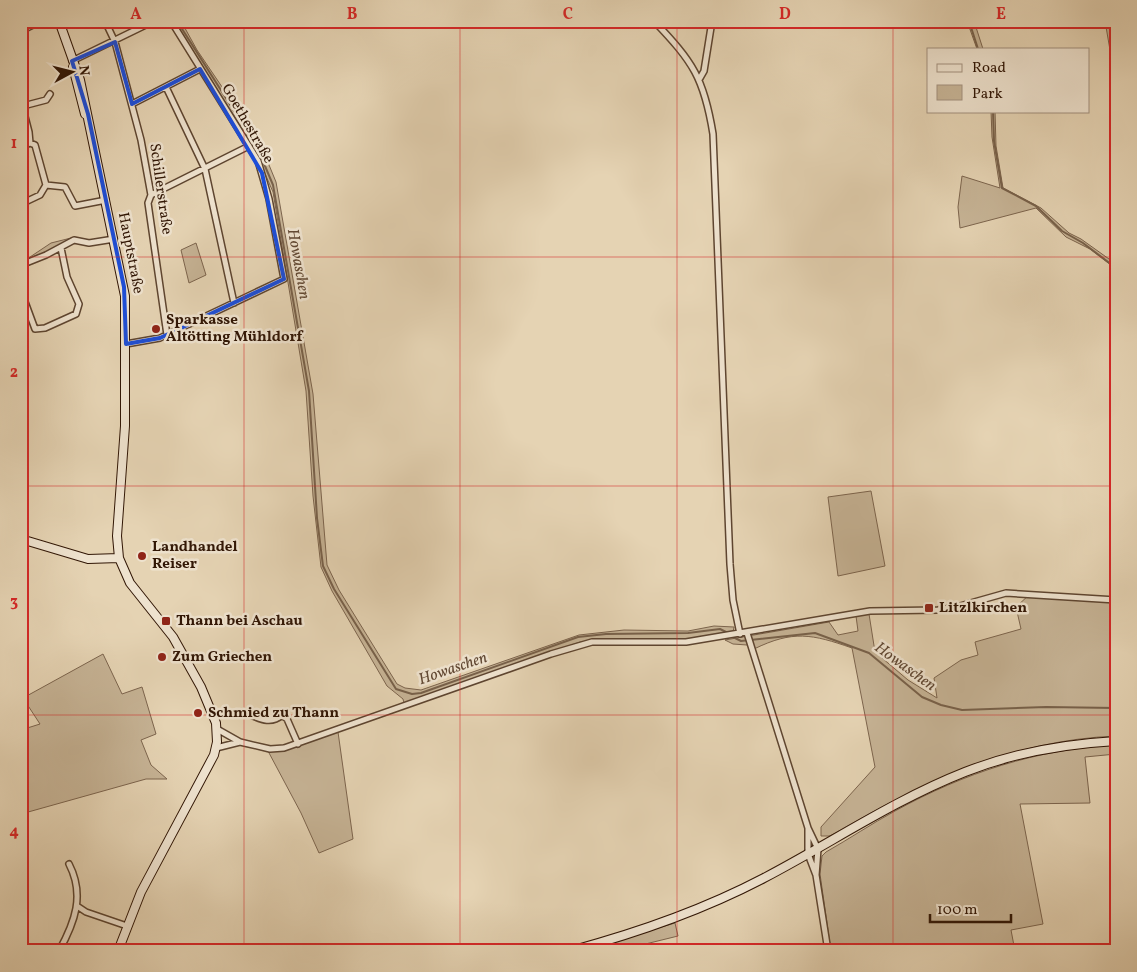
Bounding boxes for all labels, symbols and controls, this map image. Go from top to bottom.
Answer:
text: A [130,4,142,26]
text: B [347,4,358,26]
text: C [563,4,573,26]
text: D [779,4,791,26]
text: E [996,4,1006,26]
north arrow [48,48,98,98]
legend [927,48,1090,112]
text: Road [972,58,1006,79]
text: N [73,64,93,77]
street label: Goethestraße [216,80,278,168]
text: Park [972,84,1003,105]
text: 1 [11,133,17,155]
street label: Schillerstraße [143,142,177,236]
street label: Hauptstraße [112,210,148,296]
water label: Howaschen [281,227,315,301]
place label: Sparkasse Altötting Mühldorf [166,310,304,348]
marker: Sparkasse Altötting Mühldorf [150,323,162,335]
text: 2 [10,362,18,384]
place label: Landhandel Reiser [152,537,238,575]
marker: Landhandel Reiser [136,550,148,562]
text: 3 [10,591,18,613]
place label: Litzlkirchen [939,598,1027,619]
marker: Litzlkirchen [923,602,935,614]
place label: Thann bei Aschau [176,611,303,632]
marker: Thann bei Aschau [160,615,172,627]
water label: Howaschen [870,637,940,697]
place label: Zum Griechen [172,647,272,668]
water label: Howaschen [416,647,490,691]
marker: Zum Griechen [156,651,168,663]
place label: Schmied zu Thann [208,703,339,724]
marker: Schmied zu Thann [192,707,204,719]
text: 4 [9,821,19,843]
scale bar [930,892,1011,924]
text: 100 m [937,900,977,921]

